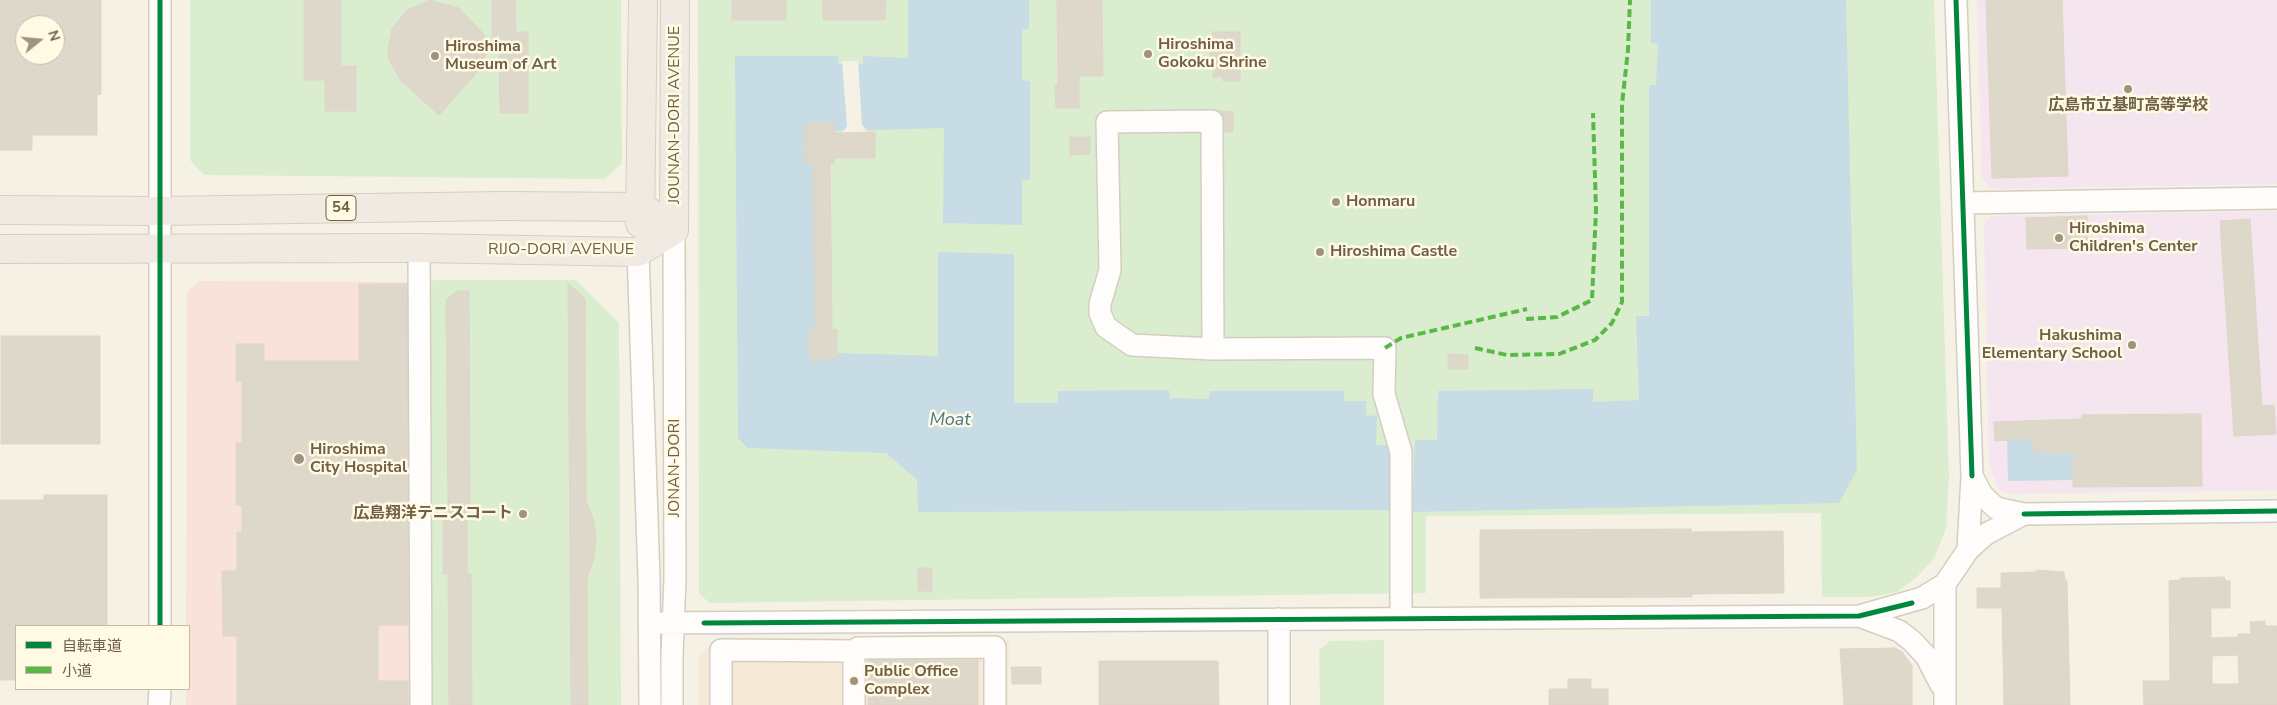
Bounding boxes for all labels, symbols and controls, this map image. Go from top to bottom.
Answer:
north arrow [15,15,65,65]
street label: JOUNAN-DORI AVENUE [665,26,685,204]
text: N [43,28,64,44]
place label: Hiroshima Gokoku Shrine [1158,35,1267,73]
place label: Hiroshima Museum of Art [445,37,556,75]
marker: Hiroshima Gokoku Shrine [1142,48,1154,60]
marker: Hiroshima Museum of Art [429,50,441,62]
marker: 広島市立基町高等学校 [2122,83,2134,95]
place label: 広島市立基町高等学校 [2048,96,2208,116]
place label: Honmaru [1346,192,1415,212]
road number: 54 [326,196,356,220]
marker: Honmaru [1330,196,1342,208]
place label: Hiroshima Children's Center [2069,219,2197,257]
marker: Hiroshima Children's Center [2053,232,2065,244]
street label: RIJO-DORI AVENUE [488,240,634,260]
place label: Hiroshima Castle [1330,242,1457,262]
marker: Hiroshima Castle [1314,246,1326,258]
place label: Hakushima Elementary School [1982,326,2122,364]
marker: Hakushima Elementary School [2126,339,2138,351]
water label: Moat [929,410,971,432]
street label: JONAN-DORI [665,419,685,517]
place label: Hiroshima City Hospital [310,440,407,478]
marker: Hiroshima City Hospital [292,452,306,466]
place label: 広島翔洋テニスコート [353,504,513,524]
marker: 広島翔洋テニスコート [517,508,529,520]
legend [15,625,190,690]
text: 自転車道 [62,636,122,656]
text: 小道 [62,661,92,681]
place label: Public Office Complex [864,662,958,700]
marker: Public Office Complex [848,675,860,687]

